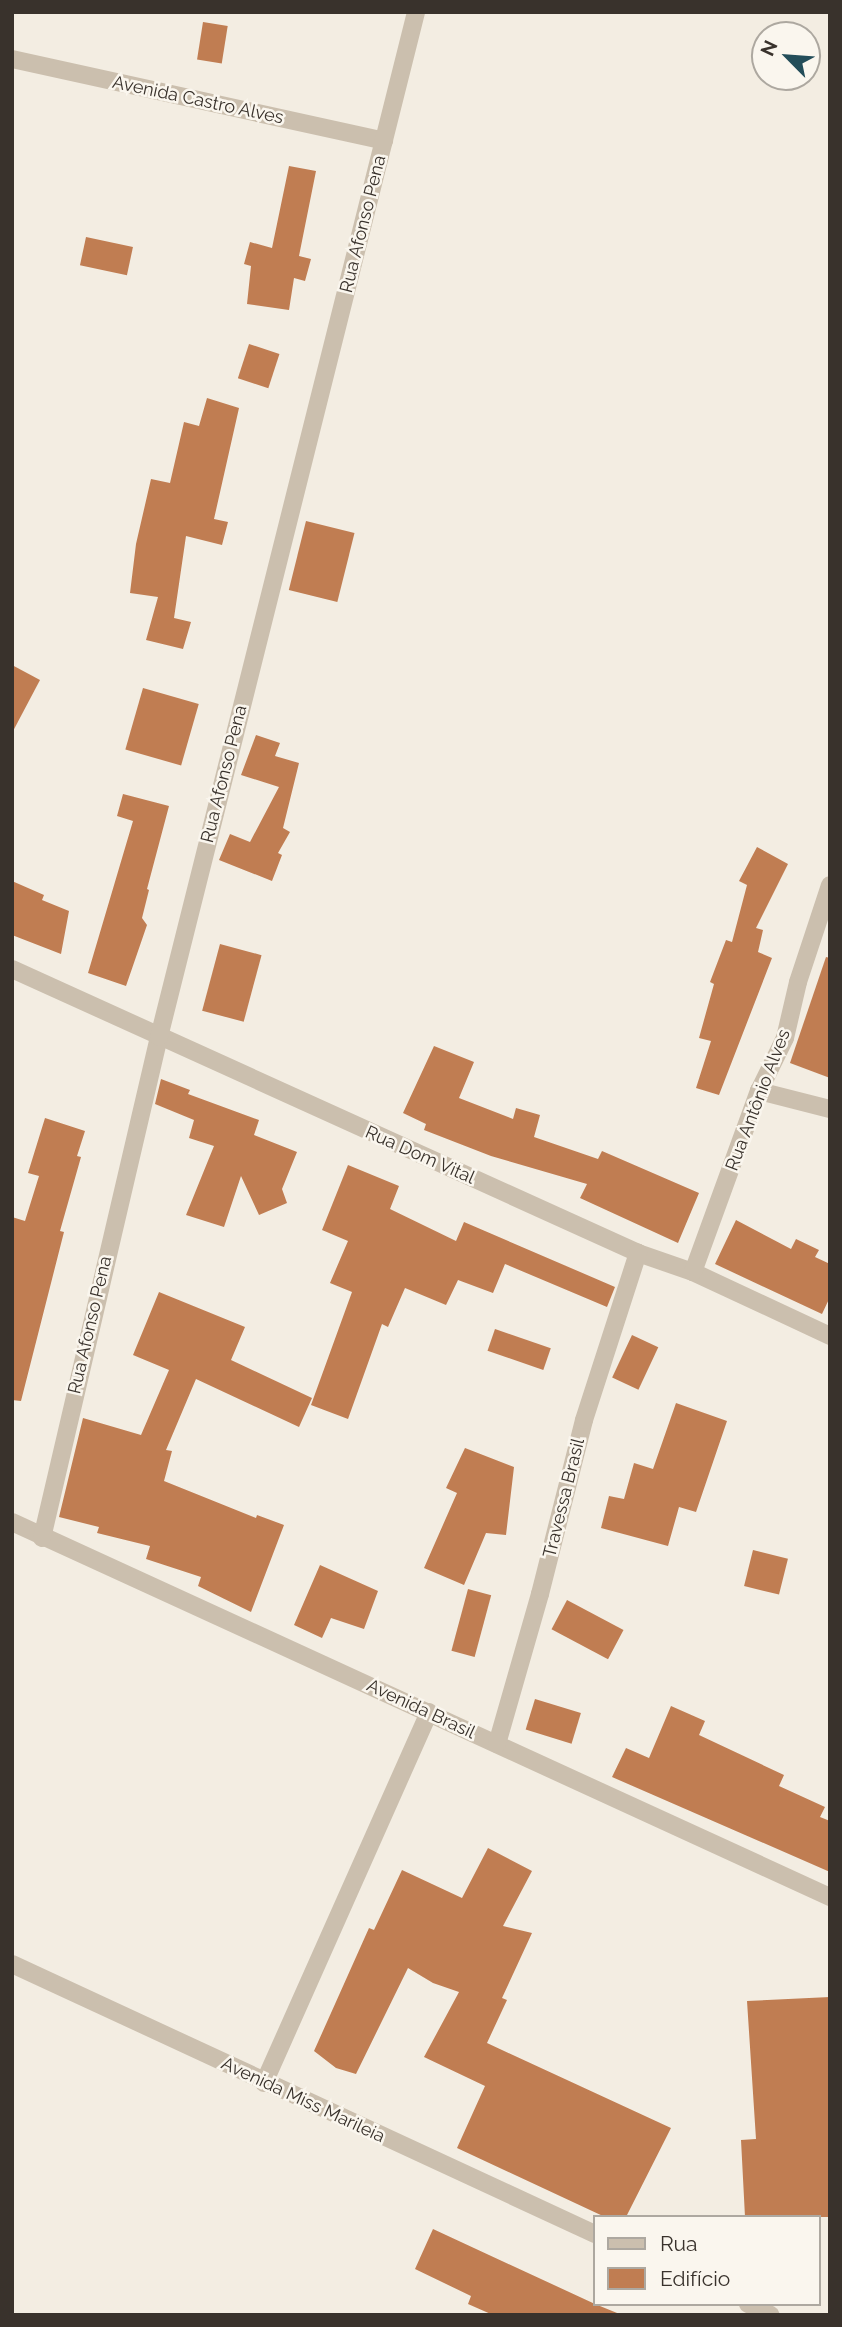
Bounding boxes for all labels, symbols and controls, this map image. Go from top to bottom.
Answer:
north arrow [751,21,821,91]
text: N [756,37,782,59]
street label: Avenida Castro Alves [110,71,286,129]
street label: Rua Afonso Pena [335,153,391,295]
street label: Rua Afonso Pena [196,703,252,845]
street label: Rua Antônio Alves [721,1026,795,1174]
street label: Rua Dom Vital [362,1121,478,1189]
street label: Rua Afonso Pena [64,1254,116,1396]
street label: Travessa Brasil [539,1436,589,1560]
street label: Avenida Brasil [363,1674,479,1744]
street label: Avenida Miss Marileia [218,2053,388,2147]
legend [594,2215,821,2306]
text: Rua [660,2231,697,2256]
text: Edifício [660,2266,730,2291]

